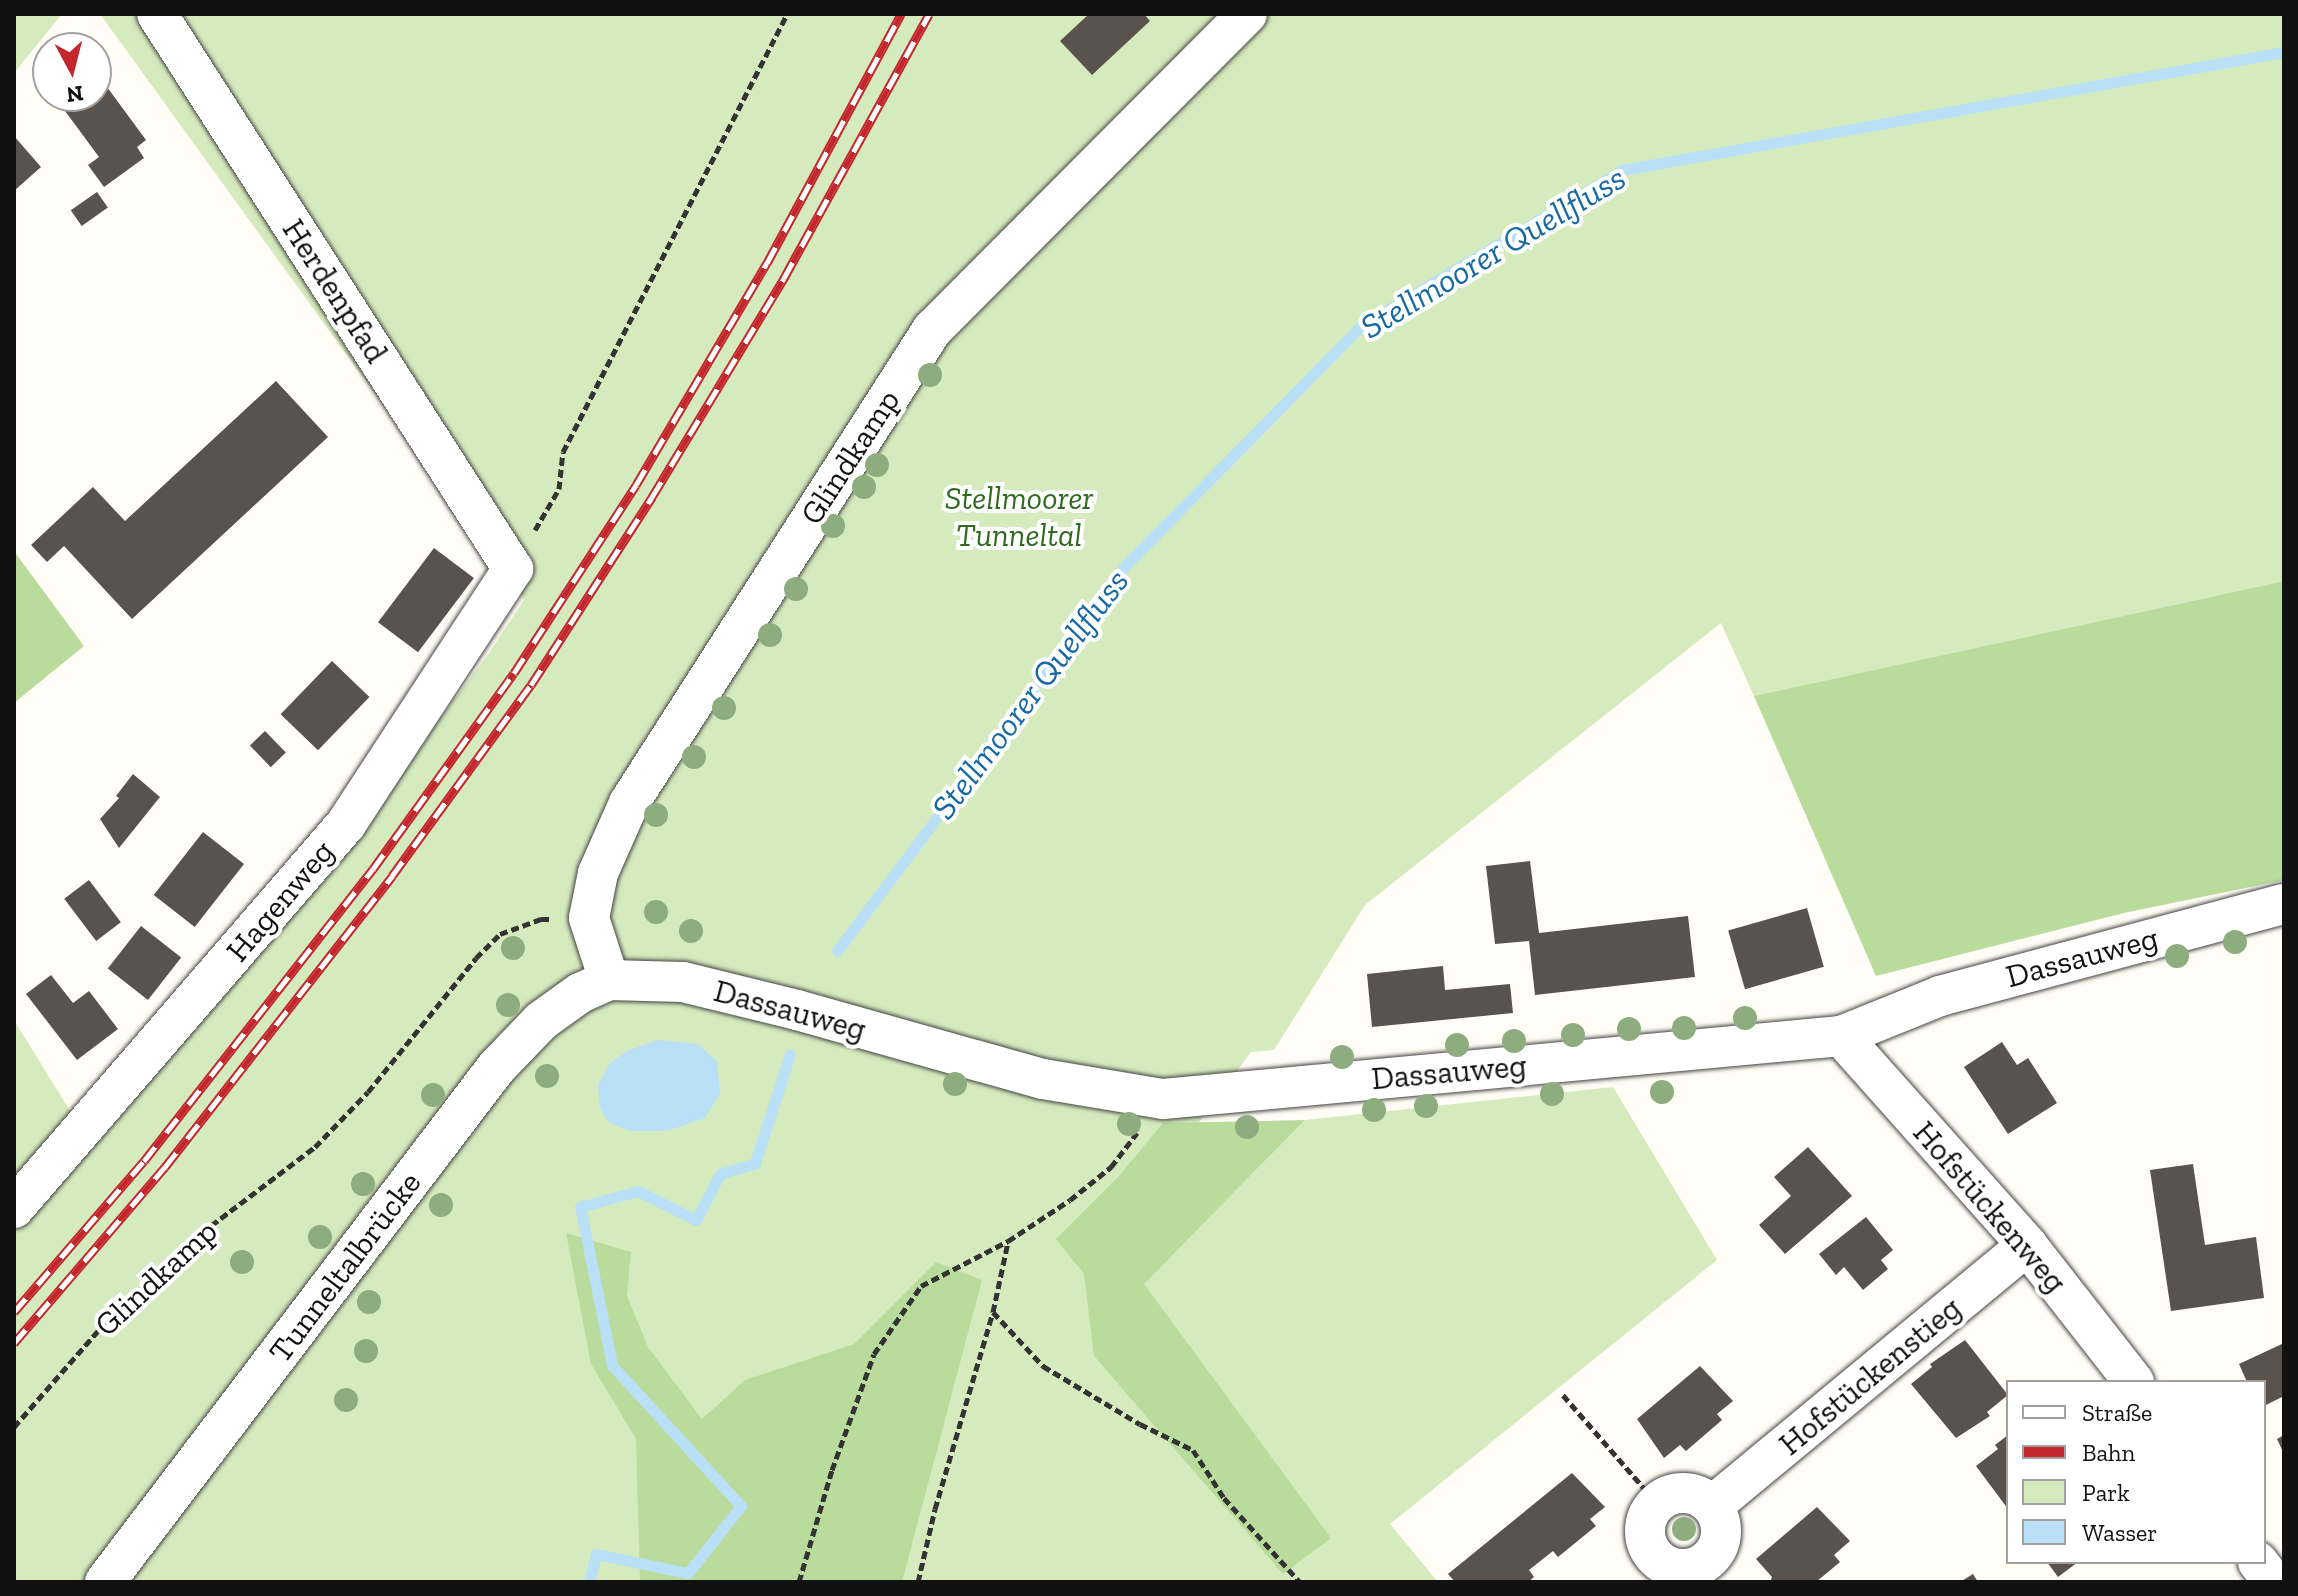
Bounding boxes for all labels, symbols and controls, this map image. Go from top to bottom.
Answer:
north arrow [32,32,112,112]
text: N [65,80,85,109]
water label: Stellmoorer Quellfluss [1353,157,1633,347]
street label: Herdenpfad [274,212,396,370]
street label: Glindkamp [792,382,908,532]
park label: Stellmoorer Tunneltal [945,480,1093,555]
water label: Stellmoorer Quellfluss [923,561,1137,827]
street label: Hagenweg [218,833,342,969]
street label: Dassauweg [2002,918,2162,996]
street label: Dassauweg [710,971,870,1049]
street label: Dassauweg [1370,1046,1528,1098]
street label: Hofstückenweg [1905,1114,2075,1300]
street label: Tunneltalbrücke [261,1164,429,1370]
street label: Glindkamp [87,1212,225,1344]
street label: Hofstückenstieg [1771,1289,1969,1463]
legend [2006,1380,2266,1564]
text: Straße [2082,1398,2152,1427]
text: Bahn [2082,1438,2135,1467]
text: Park [2082,1478,2130,1507]
text: Wasser [2082,1518,2157,1547]

